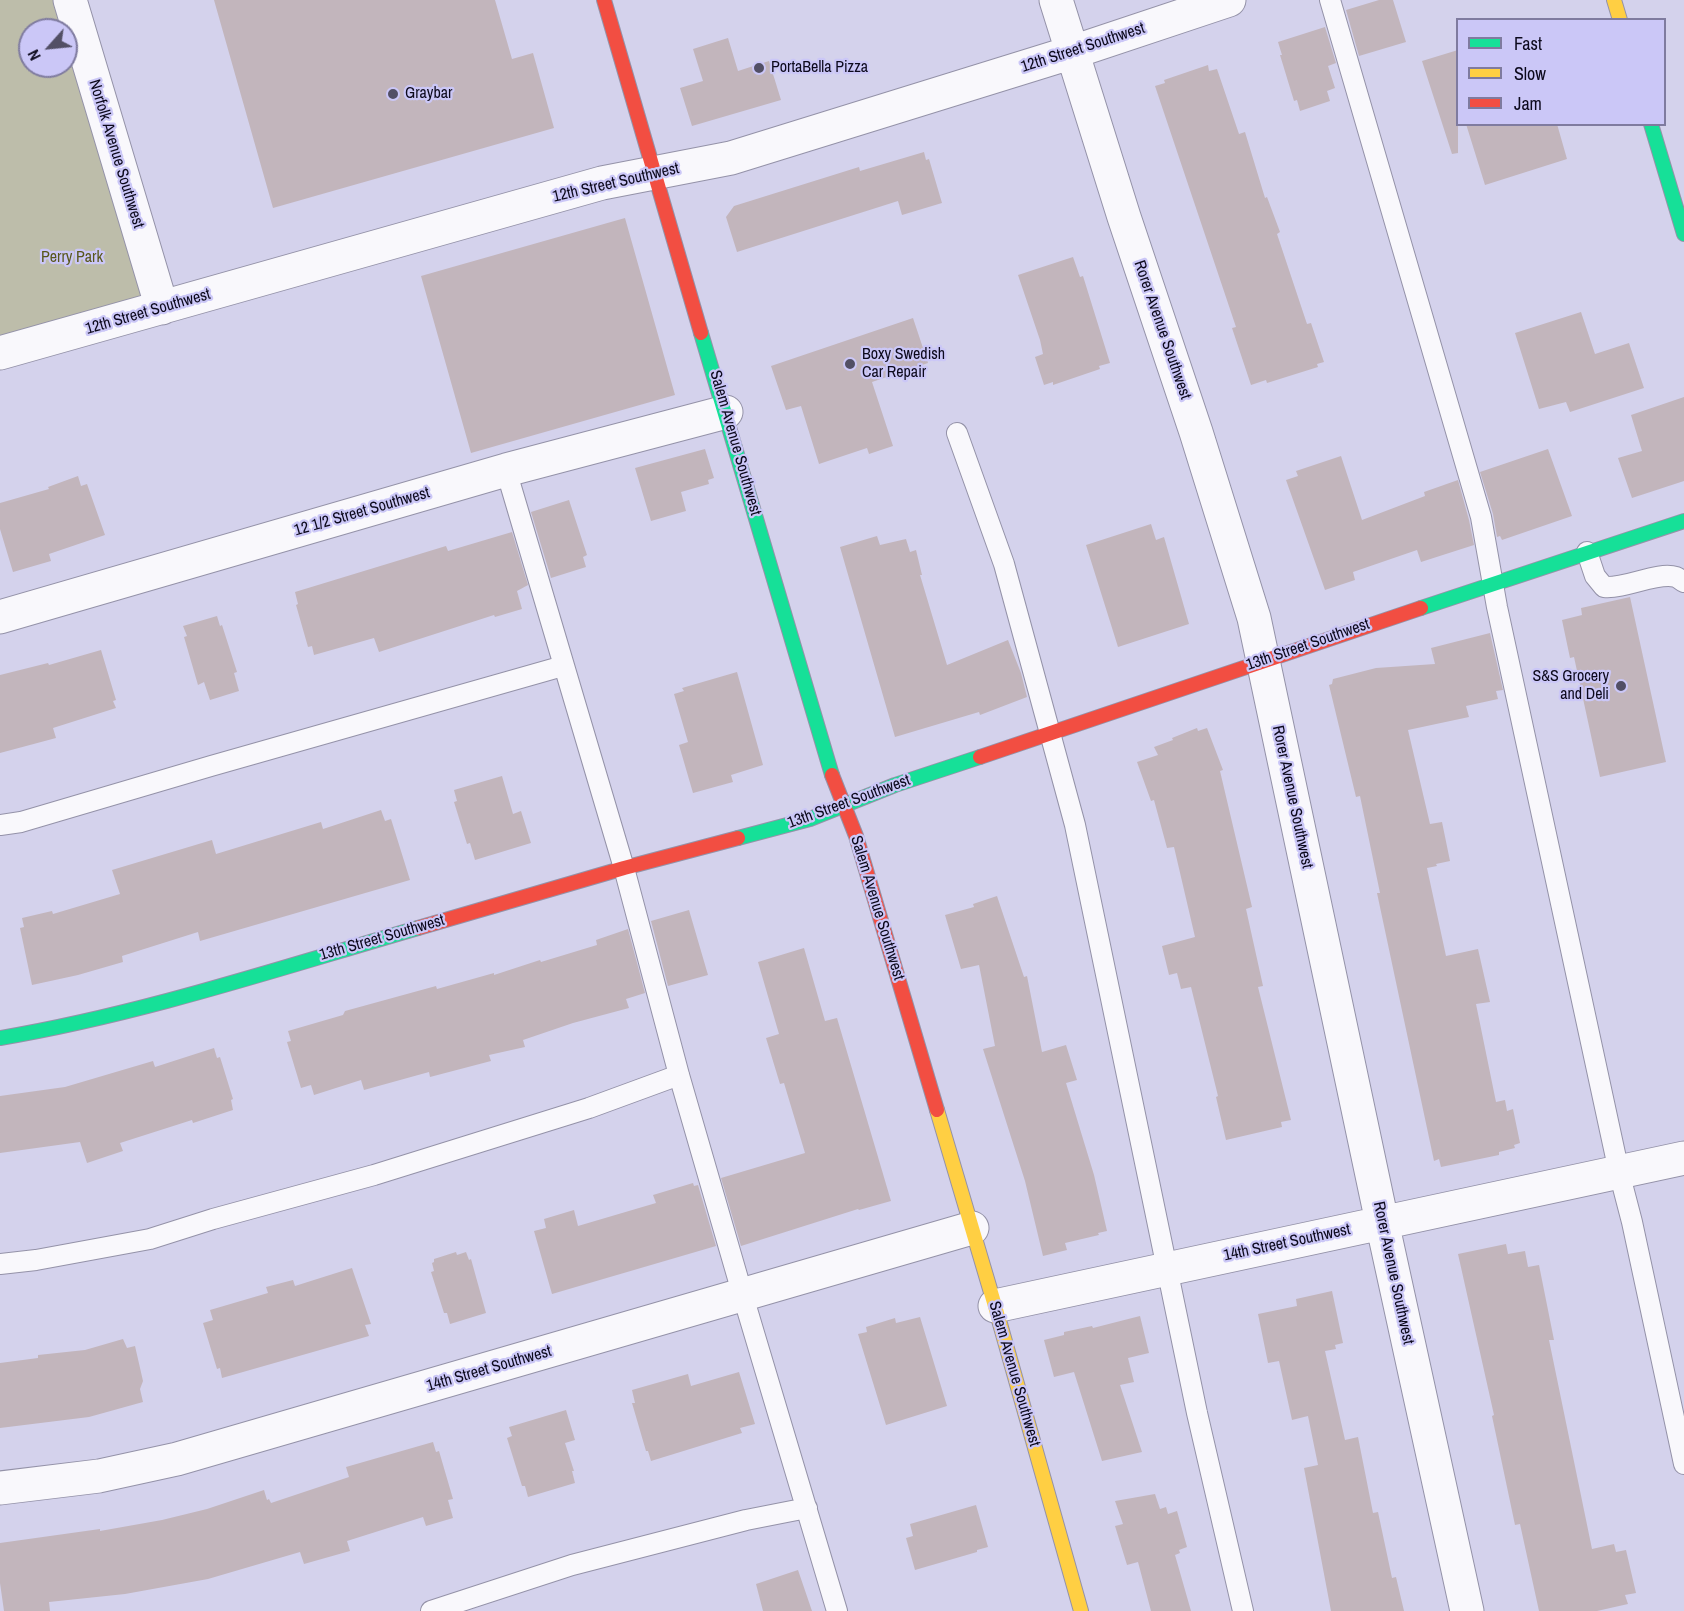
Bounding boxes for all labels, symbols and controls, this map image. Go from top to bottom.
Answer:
north arrow [18,18,78,78]
legend [1456,18,1666,126]
street label: 12th Street Southwest [1019,19,1147,77]
text: Fast [1514,31,1542,56]
text: N [22,46,46,64]
place label: PortaBella Pizza [771,58,868,78]
marker: PortaBella Pizza [752,61,766,75]
text: Slow [1514,61,1546,86]
street label: Norfolk Avenue Southwest [84,77,148,231]
place label: Graybar [405,84,452,104]
marker: Graybar [386,87,400,101]
text: Jam [1514,91,1542,116]
street label: 12th Street Southwest [551,159,681,207]
park label: Perry Park [41,248,103,268]
street label: Rorer Avenue Southwest [1129,258,1195,402]
street label: 12th Street Southwest [83,285,213,339]
place label: Boxy Swedish Car Repair [862,345,945,383]
marker: Boxy Swedish Car Repair [843,357,857,371]
street label: Salem Avenue Southwest [705,368,765,518]
street label: 12 1/2 Street Southwest [292,483,432,541]
street label: 13th Street Southwest [1244,615,1372,675]
place label: S&S Grocery and Deli [1532,667,1609,705]
marker: S&S Grocery and Deli [1614,679,1628,693]
street label: Rorer Avenue Southwest [1267,724,1317,870]
street label: 13th Street Southwest [785,771,913,833]
street label: Salem Avenue Southwest [846,833,908,983]
street label: 13th Street Southwest [317,911,447,965]
street label: Rorer Avenue Southwest [1368,1200,1418,1346]
street label: 14th Street Southwest [1222,1220,1352,1266]
street label: Salem Avenue Southwest [984,1299,1044,1449]
street label: 14th Street Southwest [424,1342,554,1396]

